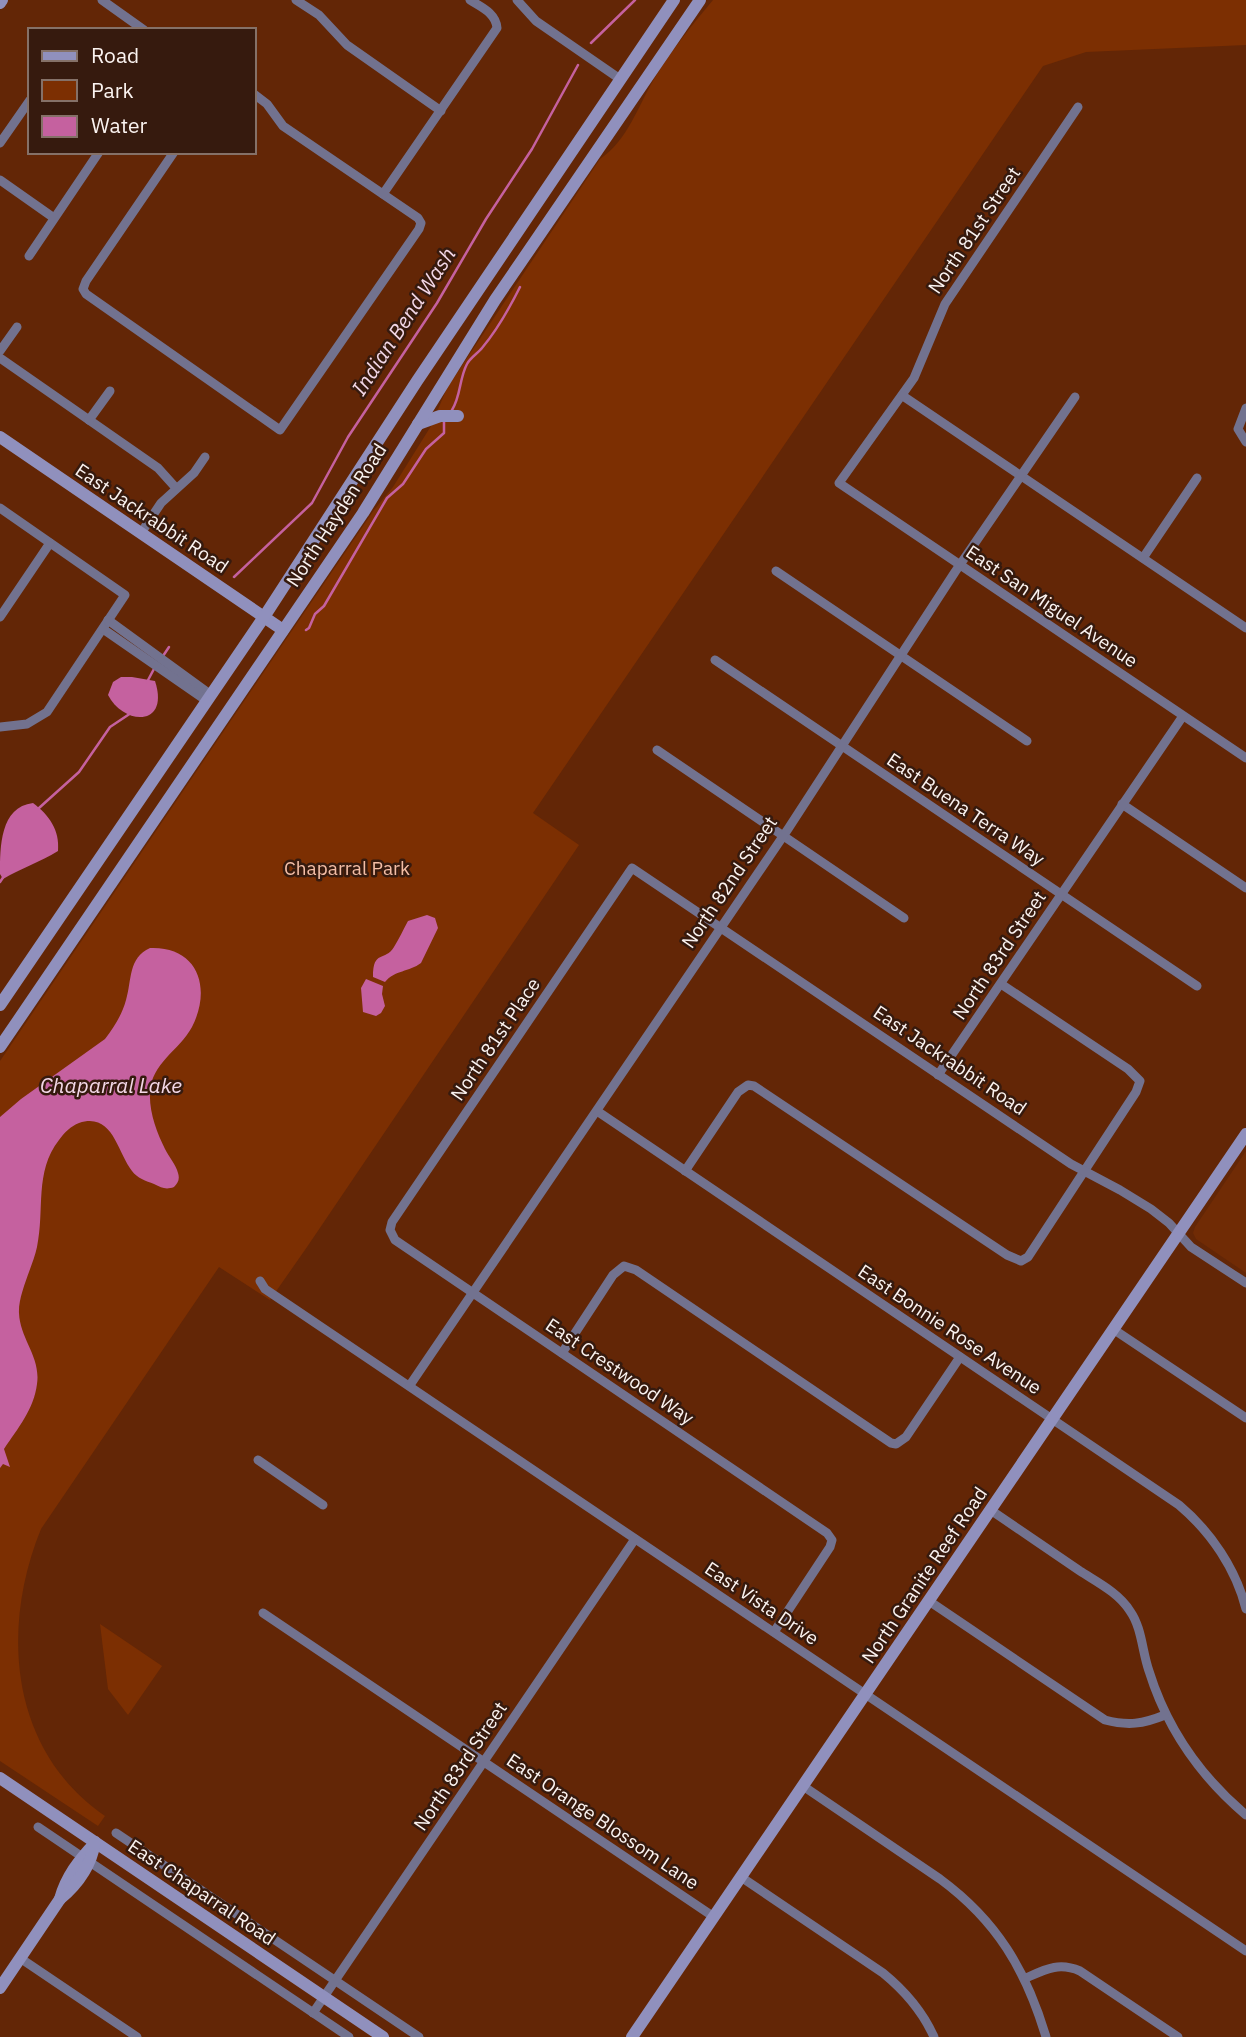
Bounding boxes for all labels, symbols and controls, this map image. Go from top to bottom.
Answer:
legend [28,28,256,154]
text: Road [91,41,139,69]
text: Park [91,76,134,104]
text: Water [91,111,148,139]
street label: North 81st Street [923,162,1025,298]
water label: Indian Bend Wash [345,241,461,401]
street label: North Hayden Road [281,439,391,591]
street label: East Jackrabbit Road [71,458,233,578]
street label: East San Miguel Avenue [961,539,1143,673]
street label: East Buena Terra Way [882,747,1050,871]
street label: North 82nd Street [676,811,782,953]
park label: Chaparral Park [284,856,410,880]
street label: North 83rd Street [947,886,1051,1024]
street label: North 81st Place [445,973,545,1105]
street label: East Jackrabbit Road [869,1000,1031,1120]
water label: Chaparral Lake [40,1071,182,1099]
street label: East Bonnie Rose Avenue [854,1259,1046,1399]
street label: East Crestwood Way [541,1312,699,1430]
street label: North Granite Reef Road [856,1482,992,1668]
street label: East Vista Drive [700,1556,824,1650]
street label: North 83rd Street [408,1697,512,1835]
street label: East Orange Blossom Lane [502,1748,704,1894]
street label: East Chaparral Road [124,1834,280,1950]

